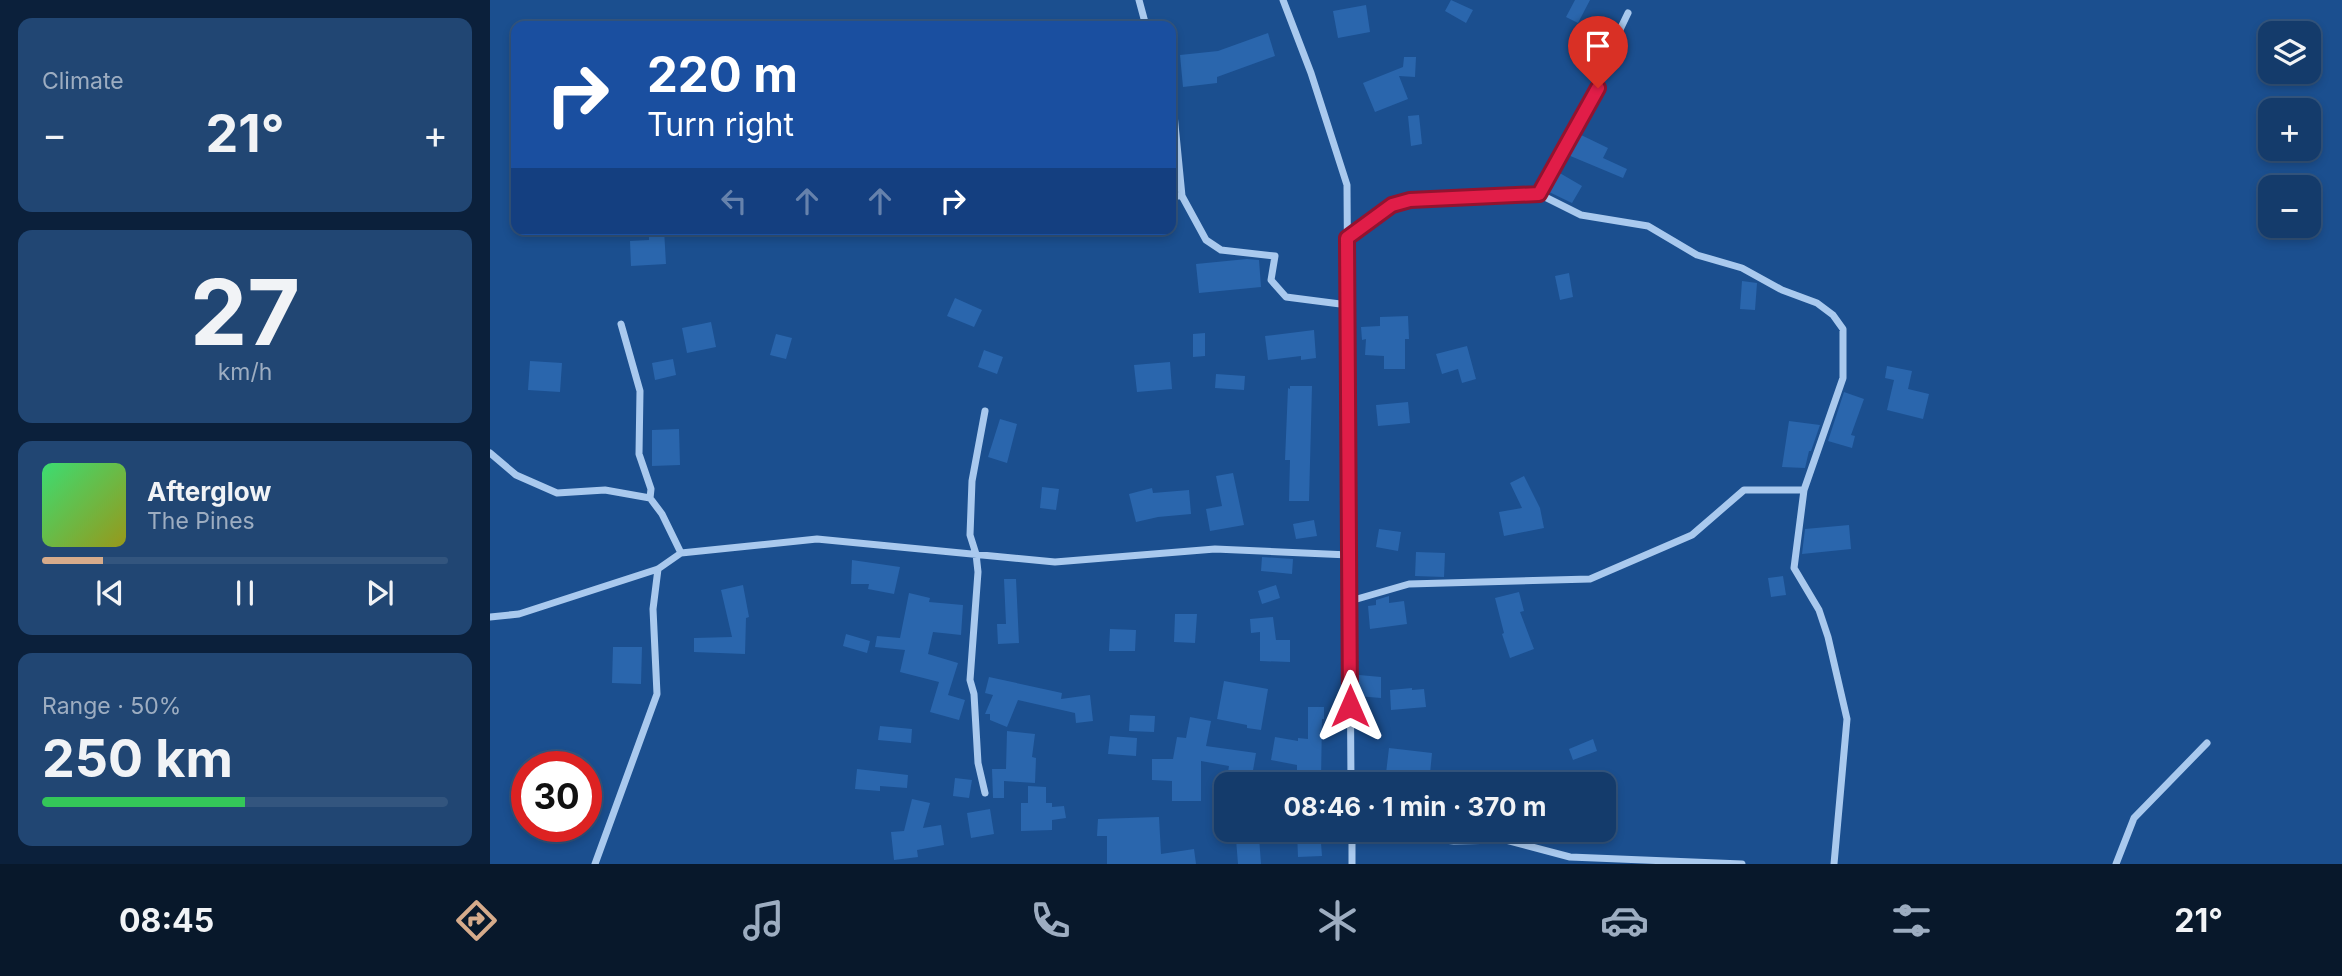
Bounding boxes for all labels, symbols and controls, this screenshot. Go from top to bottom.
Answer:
pin [1568,16,1628,88]
map controls [2258,21,2321,238]
button: layers [2258,21,2321,84]
icon: arrive [1579,27,1617,65]
text: 220 m [647,45,798,104]
icon: right [532,49,623,140]
text: Climate [42,67,124,95]
button: + [2258,98,2321,161]
text: 21° [205,102,285,165]
text: Turn right [647,105,794,144]
text: − [42,111,67,157]
text: + [423,111,448,157]
button: − [2258,175,2321,238]
icon: left [715,182,753,220]
icon: ahead [788,182,826,220]
icon: ahead [861,182,899,220]
icon: right [934,182,972,220]
text: 27 [190,257,300,367]
text: km/h [218,358,272,386]
text: Afterglow [147,476,271,507]
text: The Pines [147,507,255,535]
icon: previous [91,574,129,612]
icon: pause [226,574,264,612]
icon: next [361,574,399,612]
position arrow [1313,669,1387,743]
text: Range · 50% [42,692,181,720]
text: 250 km [42,727,233,790]
speed limit sign: 30 [511,751,602,842]
text: 08:46 · 1 min · 370 m [1284,791,1546,822]
icon: directions [452,896,501,945]
icon: music [739,896,788,945]
icon: phone [1026,896,1075,945]
icon: climate [1313,896,1362,945]
icon: car [1600,896,1649,945]
icon: filters [1887,896,1936,945]
text: 08:45 [119,901,214,940]
text: 21° [2174,901,2223,940]

